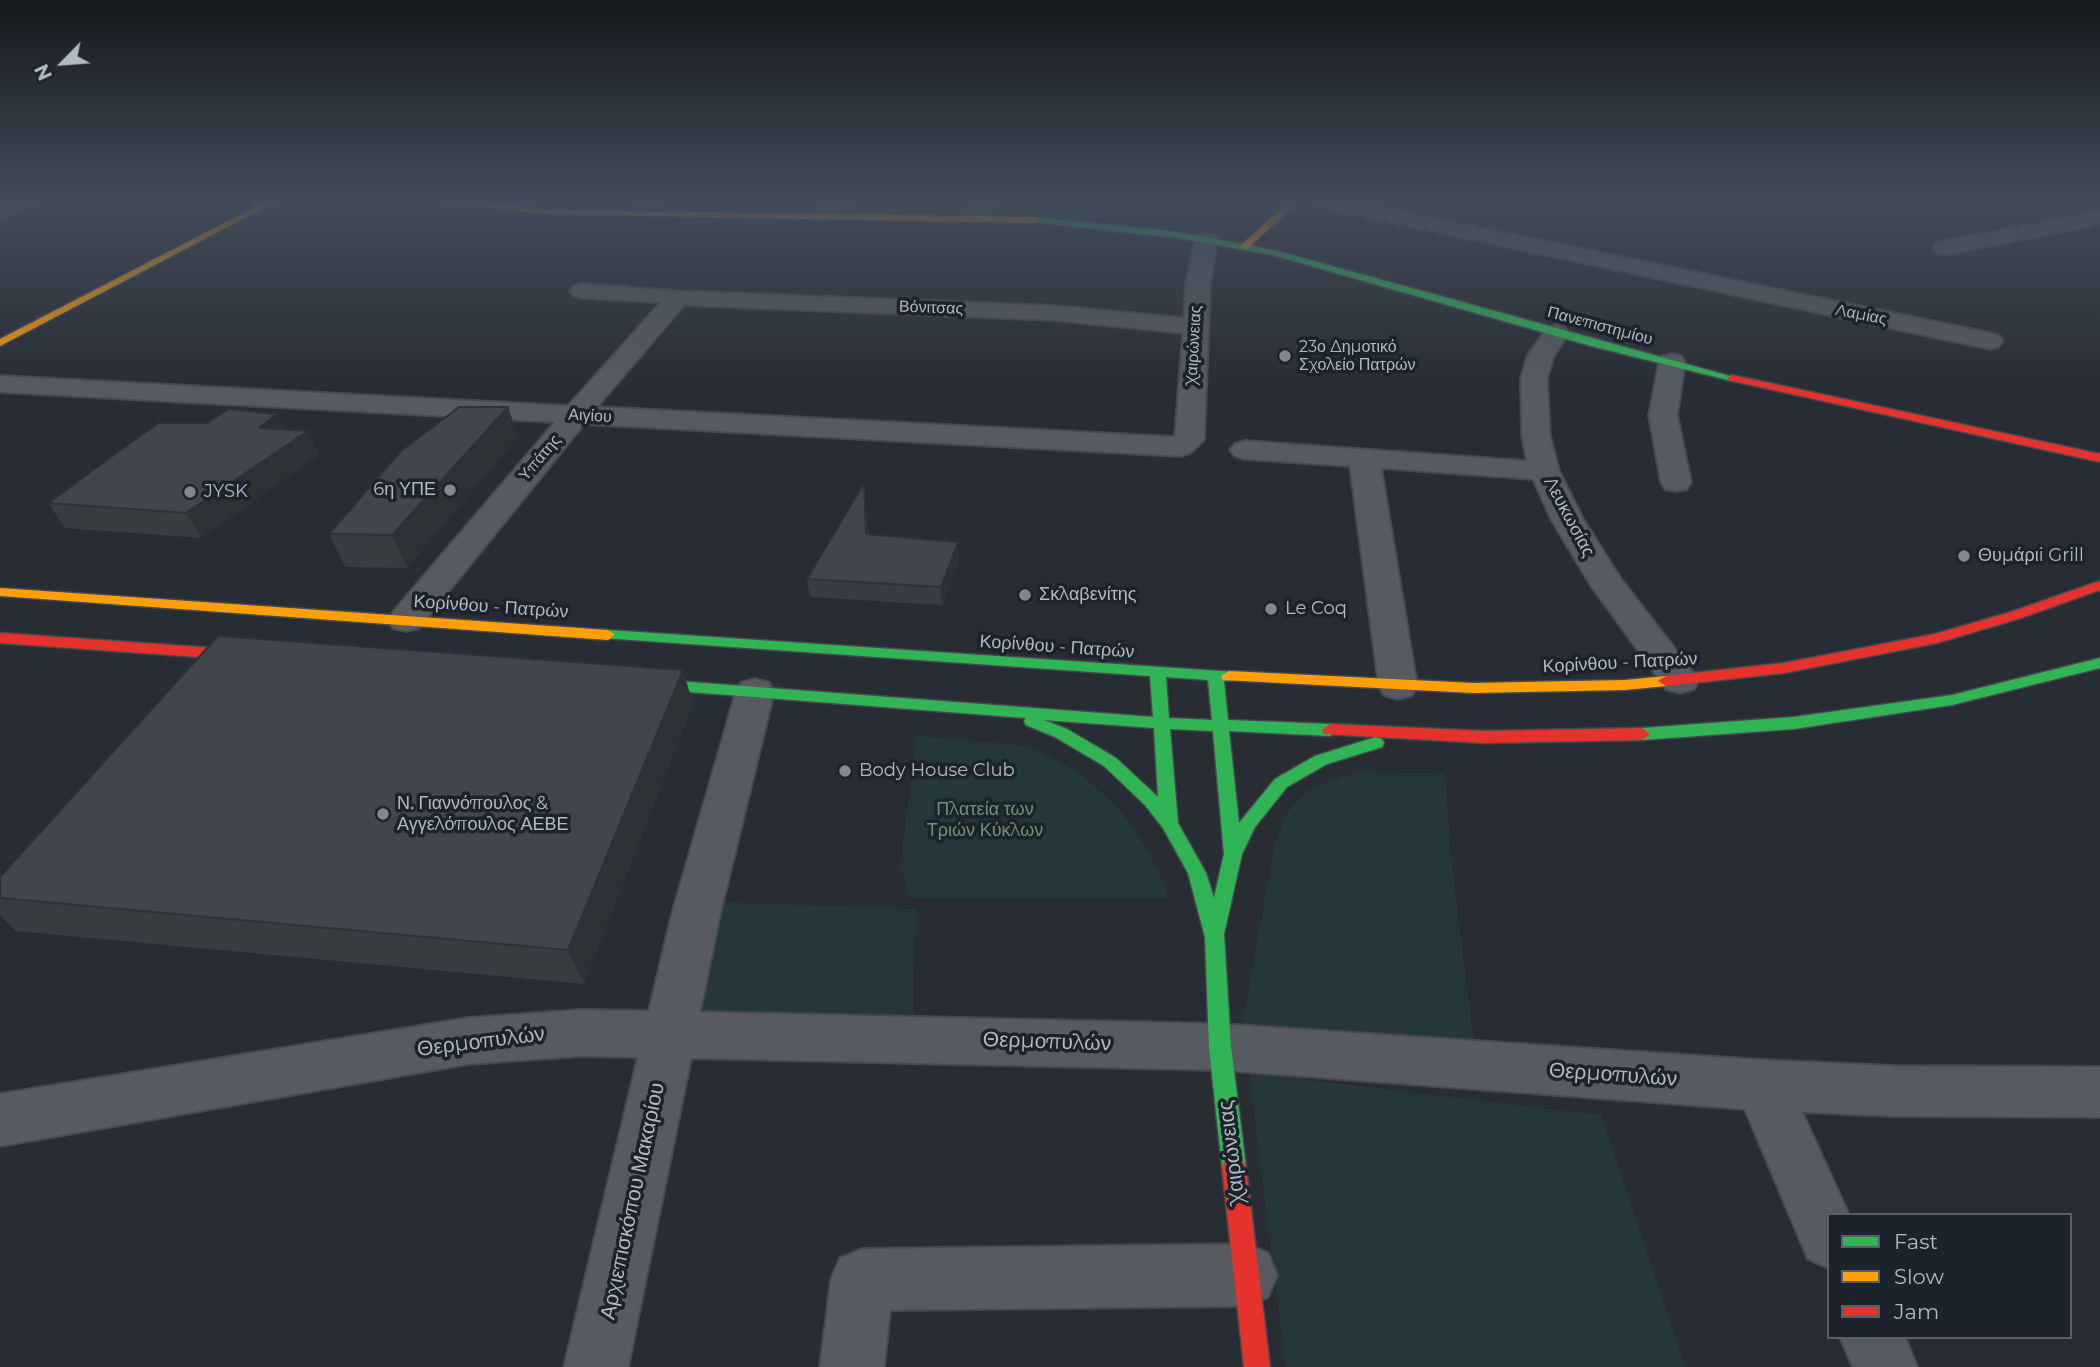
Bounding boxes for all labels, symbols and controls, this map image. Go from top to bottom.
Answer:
north arrow [28,28,98,98]
text: N [30,60,57,84]
street label: Βόνιτσας [899,297,963,319]
street label: Λαμίας [1834,301,1888,329]
street label: Πανεπιστημίου [1545,303,1655,349]
street label: Χαιρώνειας [1182,305,1206,385]
place label: 23ο Δημοτικό Σχολείο Πατρών [1299,337,1416,375]
marker: 23ο Δημοτικό Σχολείο Πατρών [1277,348,1293,364]
street label: Αιγίου [568,405,612,427]
street label: Υπάτης [515,431,565,485]
street label: Λευκωσίας [1539,473,1599,561]
place label: 6η ΥΠΕ [373,479,436,501]
place label: JYSK [204,481,248,503]
marker: 6η ΥΠΕ [442,482,458,498]
marker: JYSK [182,484,198,500]
place label: Θυμάριi Grill [1978,545,2084,567]
marker: Θυμάριi Grill [1956,548,1972,564]
place label: Σκλαβενίτης [1039,584,1136,606]
marker: Σκλαβενίτης [1017,587,1033,603]
street label: Κορίνθου - Πατρών [413,591,569,623]
place label: Le Coq [1285,598,1347,620]
marker: Le Coq [1263,601,1279,617]
street label: Κορίνθου - Πατρών [979,631,1135,663]
street label: Κορίνθου - Πατρών [1542,648,1698,678]
place label: Body House Club [859,760,1015,782]
marker: Body House Club [837,763,853,779]
place label: Ν. Γιαννόπουλος & Αγγελόπουλος ΑΕΒΕ [397,793,569,836]
park label: Πλατεία των Τριών Κύκλων [927,799,1043,842]
marker: Ν. Γιαννόπουλος & Αγγελόπουλος ΑΕΒΕ [375,806,391,822]
street label: Θερμοπυλών [416,1022,546,1062]
street label: Θερμοπυλών [982,1027,1112,1057]
street label: Θερμοπυλών [1548,1058,1678,1092]
street label: Αρχιεπισκόπου Μακαρίου [596,1080,670,1322]
street label: Χαιρώνειας [1213,1099,1251,1205]
legend [1827,1213,2072,1339]
text: Fast [1894,1229,1938,1254]
text: Slow [1894,1264,1944,1289]
text: Jam [1894,1299,1939,1324]

